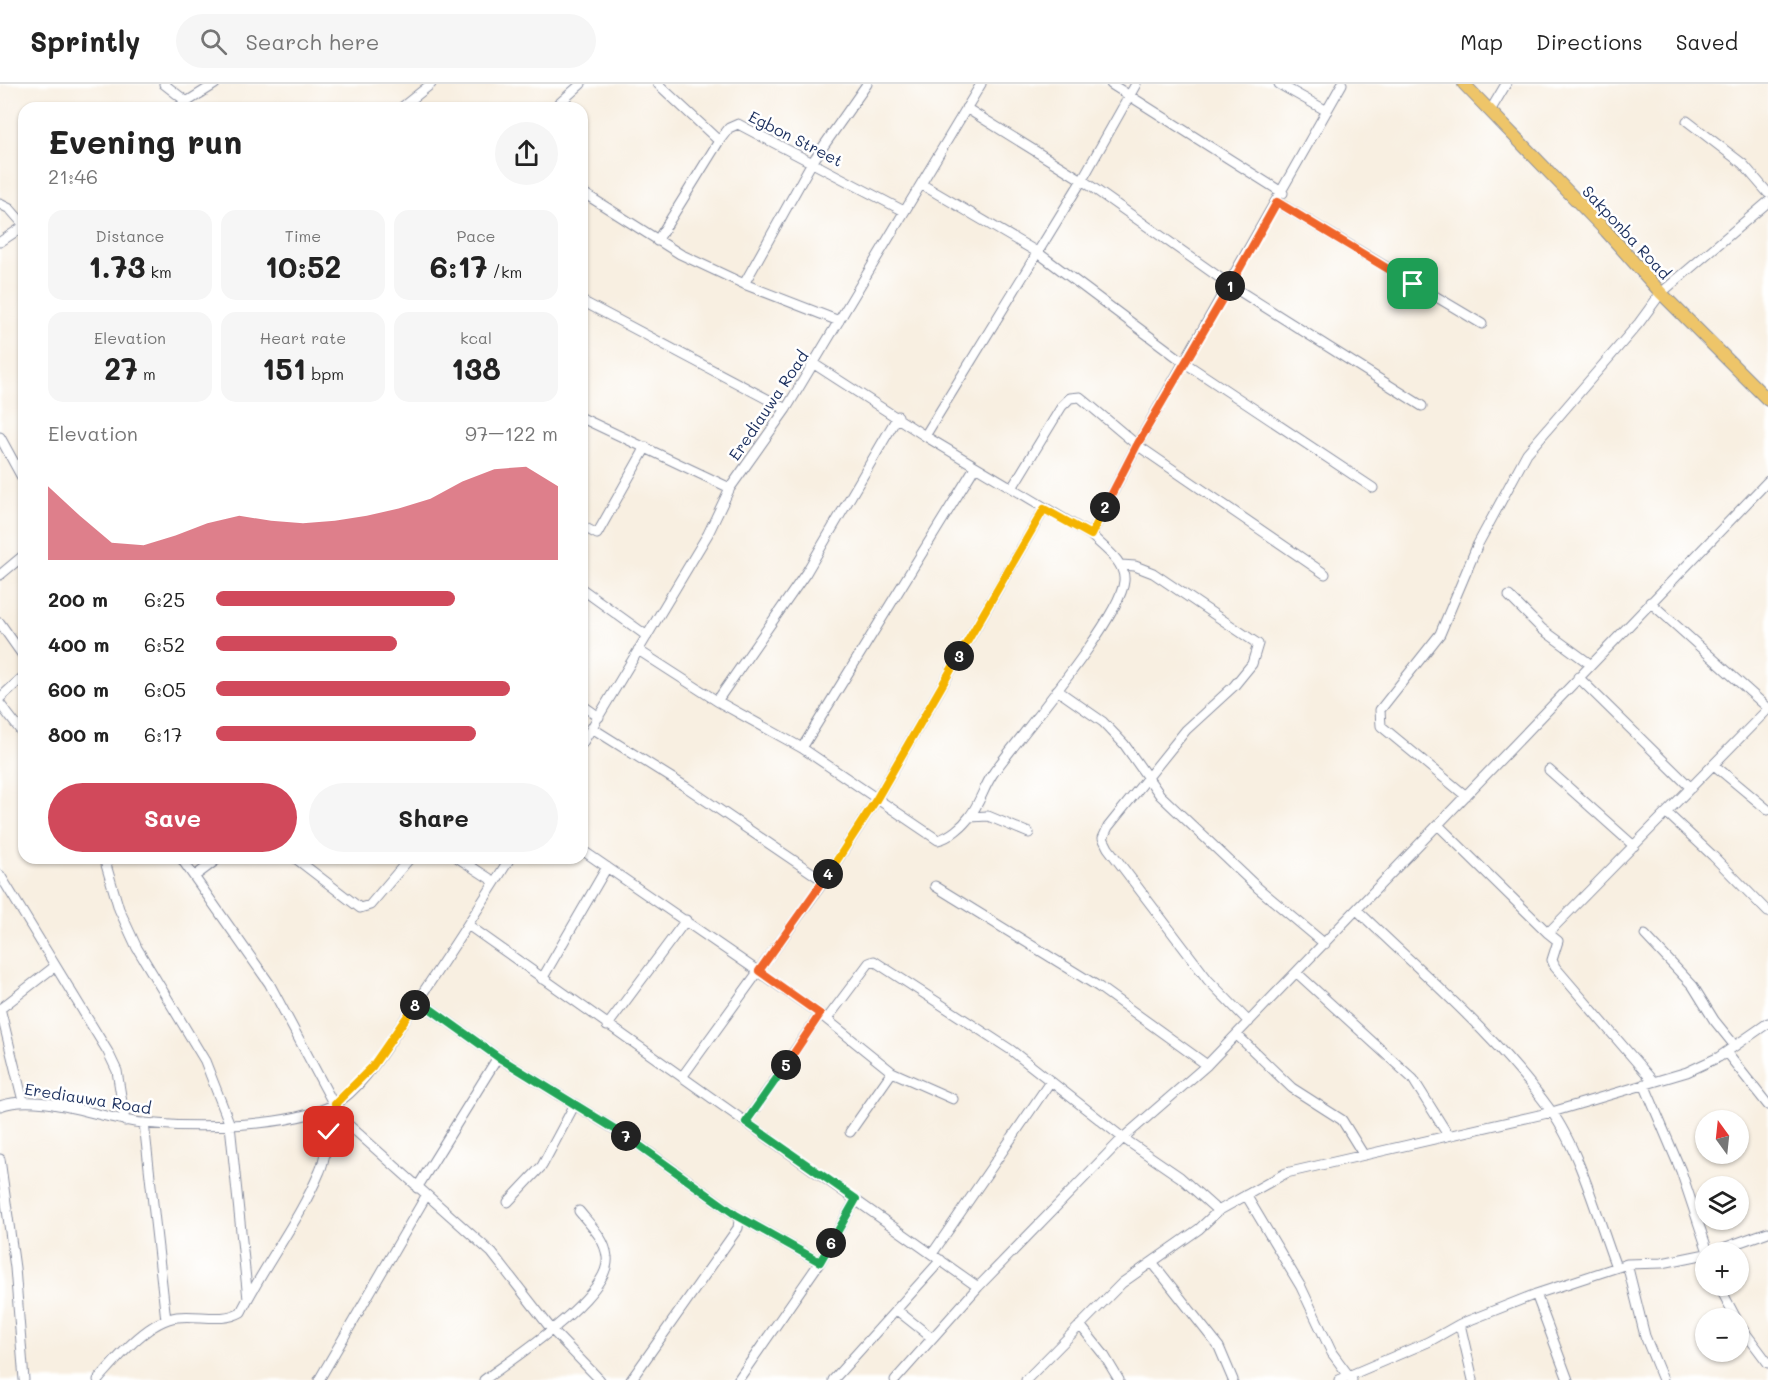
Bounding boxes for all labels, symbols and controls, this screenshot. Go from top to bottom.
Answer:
search box [176,14,596,68]
text: Sprintly [30,23,140,59]
icon: search [197,25,230,58]
text: Search here [245,27,379,56]
text: Map [1460,28,1503,55]
text: Directions [1536,28,1643,55]
text: Saved [1676,28,1738,55]
street label: Egbon Street [745,105,847,171]
text: Evening run [48,119,242,162]
button: share [495,122,558,185]
text: 21:46 [48,163,98,189]
street label: Sakponba Road [1578,181,1676,283]
text: Distance [96,225,164,246]
text: Time [285,225,321,246]
text: Pace [456,225,496,246]
text: 1.73 [88,246,145,286]
text: 10:52 [265,246,341,286]
text: 6:17 [430,246,487,286]
pin [1387,258,1438,309]
text: km [145,261,172,282]
text: /km [487,261,522,282]
icon: arrive [1396,267,1429,300]
pin: 1 [1215,271,1245,301]
text: 1 [1226,275,1234,296]
text: Elevation [94,327,166,348]
text: Heart rate [260,327,346,348]
text: kcal [460,327,492,348]
street label: Erediauwa Road [723,346,813,464]
text: 27 [104,348,138,388]
text: 151 [262,348,306,388]
text: 138 [451,348,501,388]
text: m [138,363,156,384]
text: bpm [306,363,344,384]
text: Elevation [48,420,138,446]
text: 97–122 m [465,420,558,446]
pin: 2 [1090,492,1120,522]
text: 2 [1101,496,1109,517]
text: 200 m [48,586,108,612]
text: 6:25 [144,586,185,612]
text: 400 m [48,631,109,657]
text: 6:52 [144,631,185,657]
pin: 3 [944,641,974,671]
text: 3 [954,645,964,666]
text: 600 m [48,676,109,702]
text: 6:05 [144,676,186,702]
text: 800 m [48,721,109,747]
text: 6:17 [144,721,182,747]
button: Save [48,783,297,852]
button: Share [309,783,558,852]
pin: 4 [813,859,843,889]
text: 4 [823,863,833,884]
pin: 8 [400,990,430,1020]
text: 8 [410,994,420,1015]
pin: 5 [771,1050,801,1080]
text: 5 [781,1054,791,1075]
street label: Erediauwa Road [23,1078,153,1118]
pin [303,1106,354,1157]
north arrow [1695,1110,1749,1164]
map controls [1695,1110,1749,1362]
icon: check [312,1115,345,1148]
pin: 7 [611,1121,641,1151]
text: 7 [622,1125,630,1146]
button: layers [1695,1176,1749,1230]
pin: 6 [816,1228,846,1258]
text: 6 [826,1232,836,1253]
button: + [1695,1242,1749,1296]
button: − [1695,1308,1749,1362]

